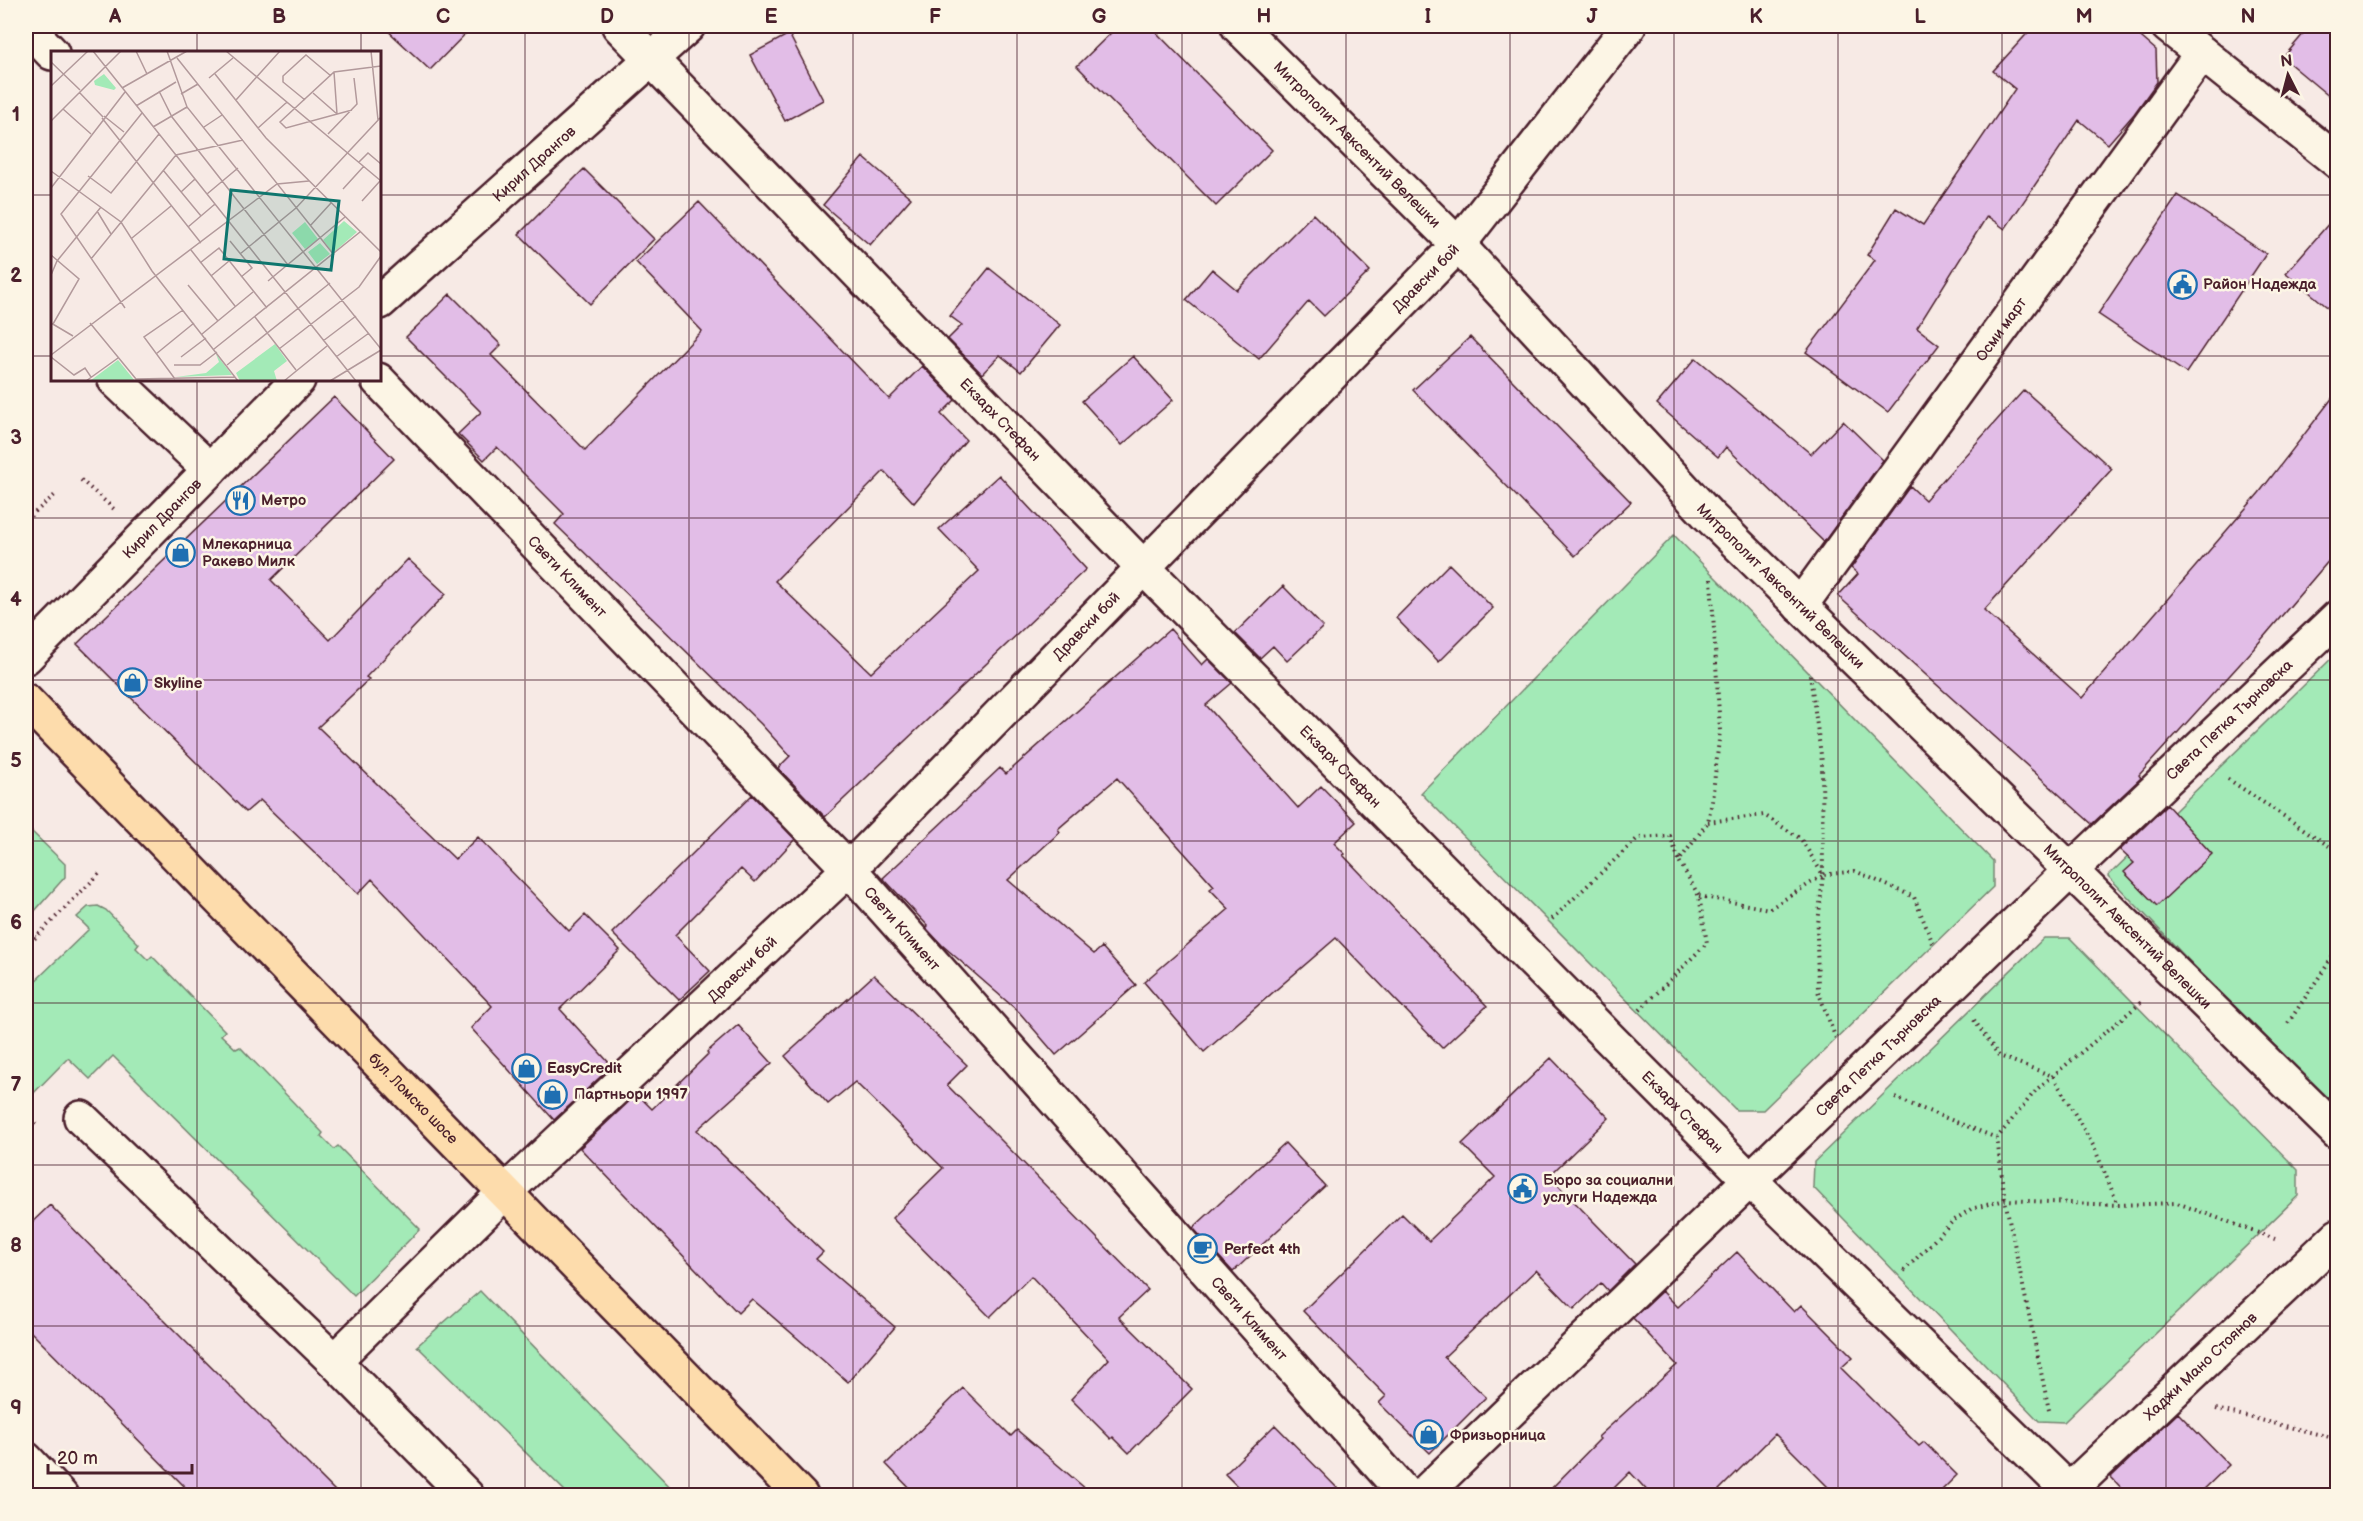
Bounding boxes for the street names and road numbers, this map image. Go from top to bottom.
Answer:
street label: Митрополит Авксентий Велешки [1270,57,1445,232]
street label: Кирил Дрангов [489,122,580,206]
street label: Дравски бой [1388,240,1463,316]
street label: Осми март [1972,294,2031,365]
street label: Екзарх Стефан [956,374,1045,465]
street label: Кирил Дрангов [118,474,206,563]
street label: Митрополит Авксентий Велешки [1693,499,1869,673]
street label: Свети Климент [524,532,611,621]
street label: Дравски бой [1049,588,1124,664]
street label: Света Петка Търновска [2162,655,2297,784]
street label: Екзарх Стефан [1296,721,1385,812]
street label: Митрополит Авксентий Велешки [2039,840,2216,1013]
street label: Свети Климент [860,883,945,975]
street label: Дравски бой [704,932,781,1006]
street label: Света Петка Търновска [1812,991,1945,1121]
street label: бул. Ломско шосе [365,1049,462,1148]
street label: Екзарх Стефан [1638,1067,1727,1157]
street label: Свети Климент [1207,1273,1292,1365]
street label: Хаджи Мано Стоянов [2140,1308,2261,1424]

